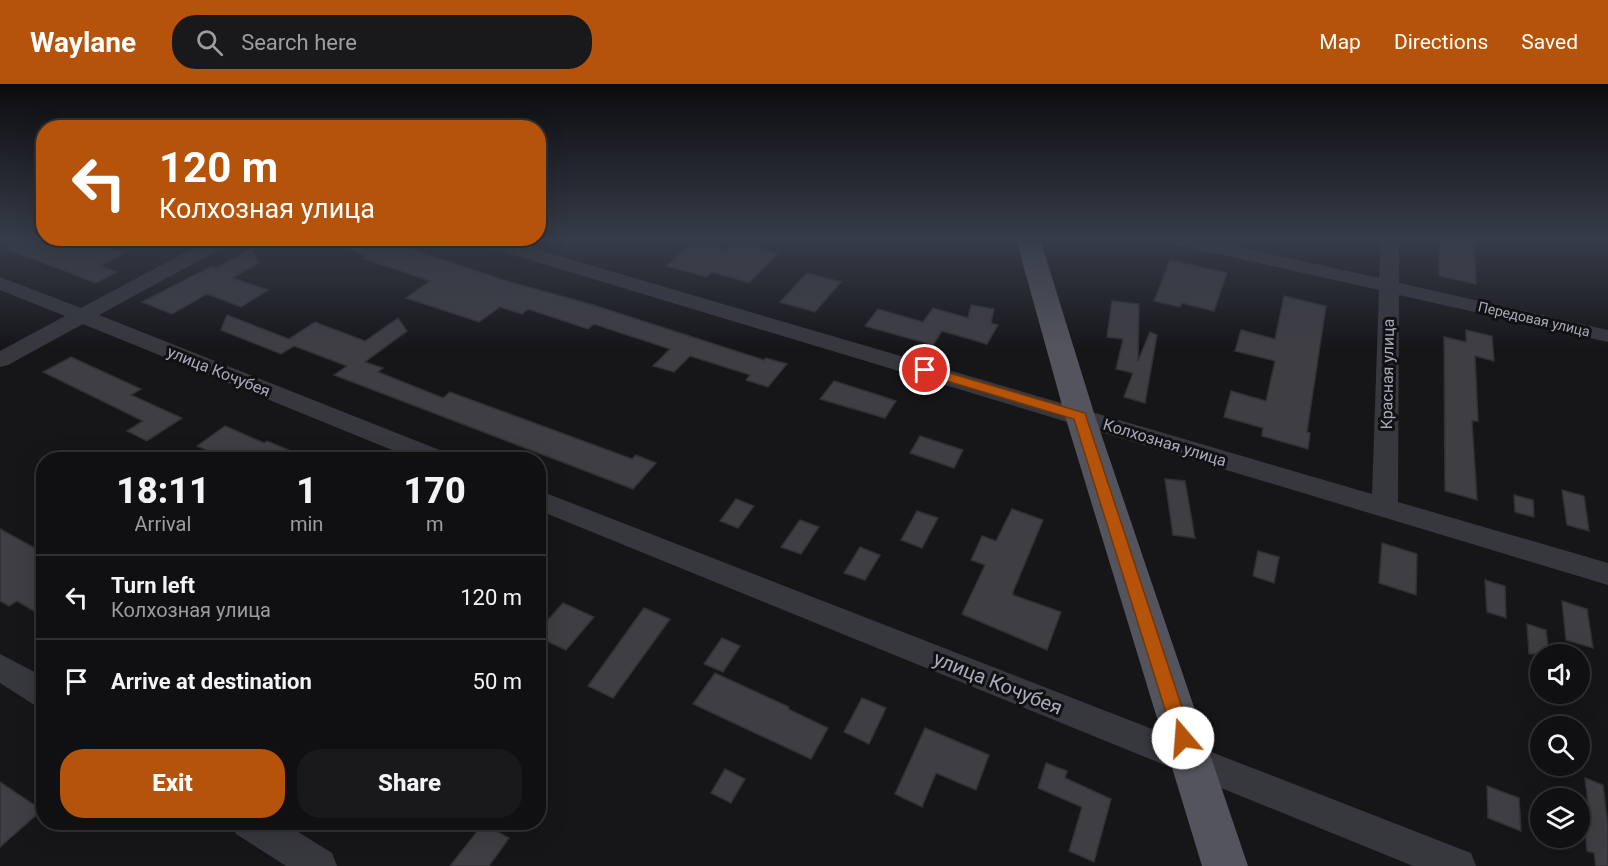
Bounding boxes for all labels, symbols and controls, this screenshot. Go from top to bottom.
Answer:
search box [172,15,592,69]
text: Waylane [30,26,136,59]
icon: search [193,26,226,59]
text: Search here [241,30,357,55]
text: Map [1319,30,1361,54]
text: Directions [1394,30,1488,54]
text: Saved [1521,30,1578,54]
text: 120 m [159,143,278,192]
icon: left [60,144,138,222]
text: Колхозная улица [159,193,375,225]
street label: Передовая улица [1476,298,1592,340]
street label: Красная улица [1377,318,1398,430]
street label: улица Кочубея [164,342,273,401]
pin [899,344,950,395]
icon: arrive [908,353,941,386]
street label: Колхозная улица [1101,415,1229,470]
text: 18:11 [116,470,210,512]
text: 1 [296,470,317,512]
text: 170 [404,470,466,512]
text: Arrival [135,512,191,536]
text: min [290,512,323,536]
text: m [426,512,443,536]
text: Turn left [111,573,195,598]
icon: left [60,581,93,614]
text: 120 m [460,585,522,610]
text: Колхозная улица [111,598,271,622]
map controls [1530,644,1590,848]
button: sound [1530,644,1590,704]
street label: улица Кочубея [930,646,1066,720]
icon: arrive [60,665,93,698]
text: Arrive at destination [111,669,312,694]
text: 50 m [473,669,522,694]
position arrow [1151,706,1215,770]
button: search [1530,716,1590,776]
button: Exit [60,749,285,818]
button: Share [297,749,522,818]
button: layers [1530,788,1590,848]

